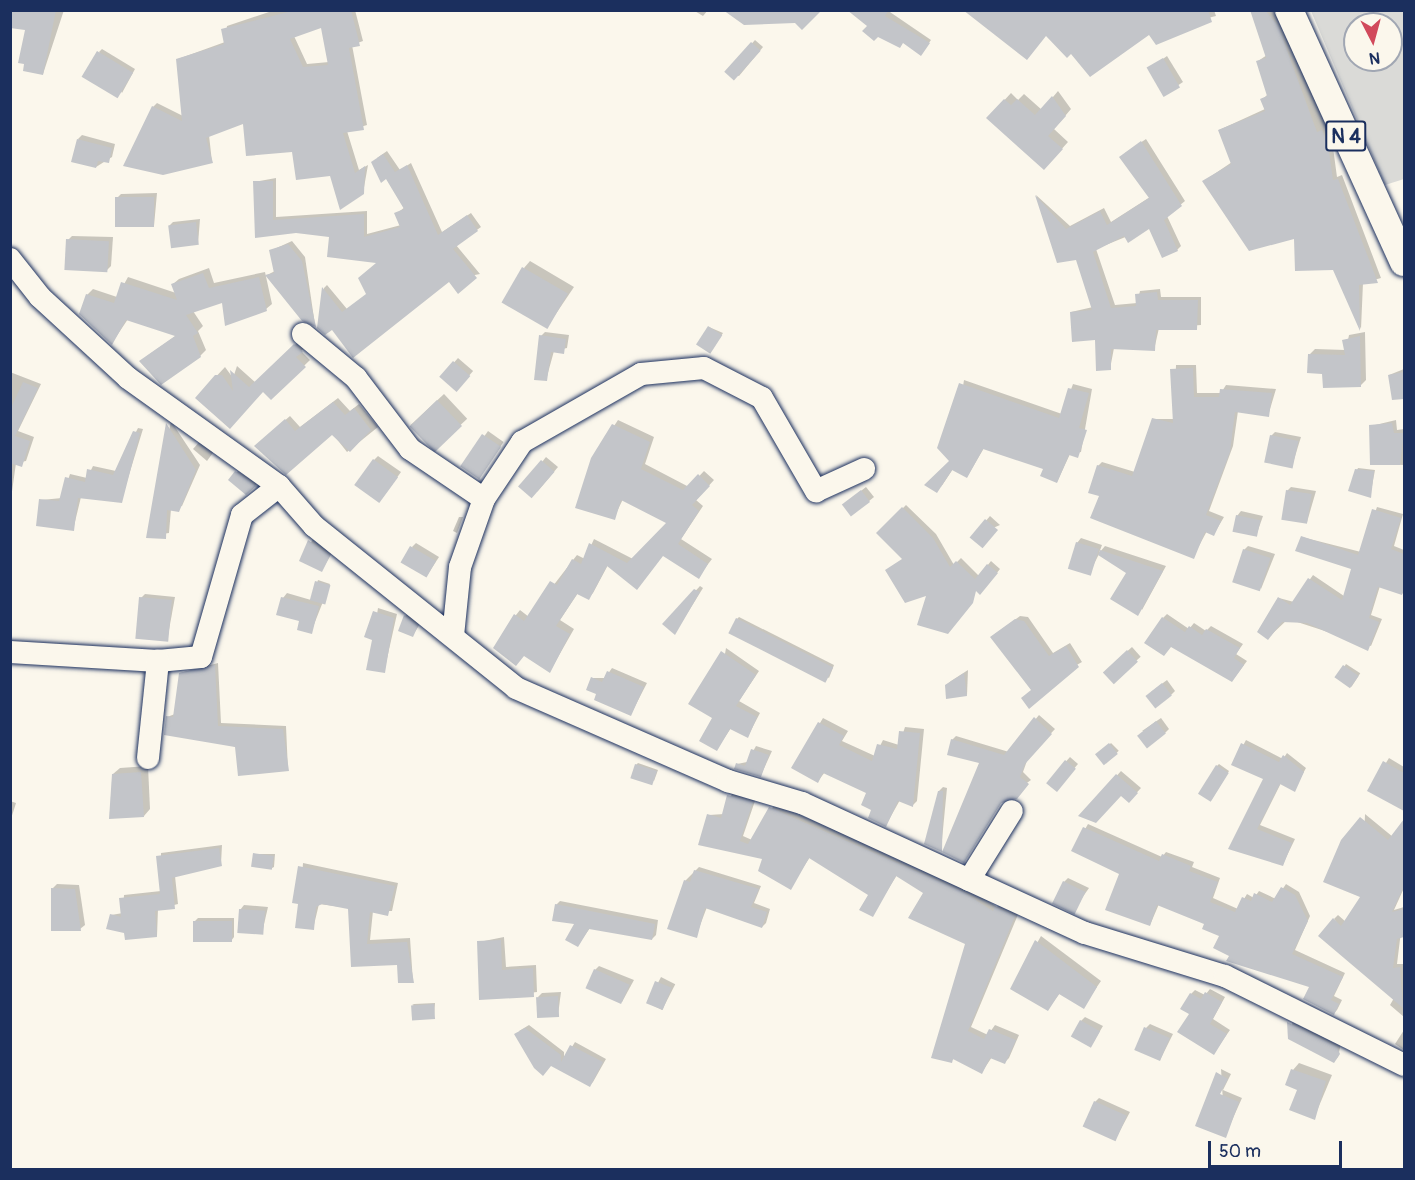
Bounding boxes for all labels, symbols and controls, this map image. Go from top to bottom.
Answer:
north arrow [1343,12,1403,72]
text: N [1368,47,1381,68]
road number: N 4 [1325,119,1367,153]
scale bar [1211,1129,1344,1167]
text: 50 m [1219,1140,1261,1163]

